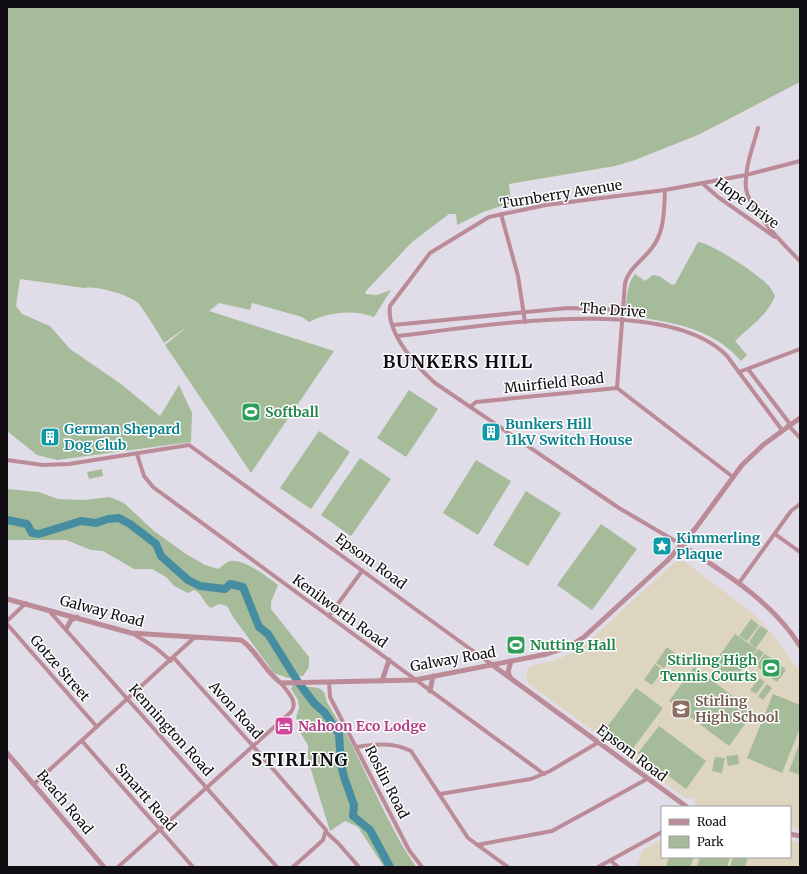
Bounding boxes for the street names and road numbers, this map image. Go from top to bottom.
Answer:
street label: Hope Drive [711,174,783,232]
street label: Turnberry Avenue [499,175,623,213]
street label: The Drive [579,299,647,321]
street label: Muirfield Road [503,369,605,397]
street label: Epsom Road [332,529,411,593]
street label: Kenilworth Road [289,570,392,652]
street label: Galway Road [58,591,147,631]
street label: Gotze Street [26,631,94,705]
street label: Galway Road [409,643,498,675]
street label: Avon Road [205,677,267,743]
street label: Kennington Road [125,680,217,780]
street label: Epsom Road [593,721,671,786]
street label: Roslin Road [361,742,413,822]
street label: Smartt Road [112,759,181,835]
street label: Beach Road [33,766,97,838]

